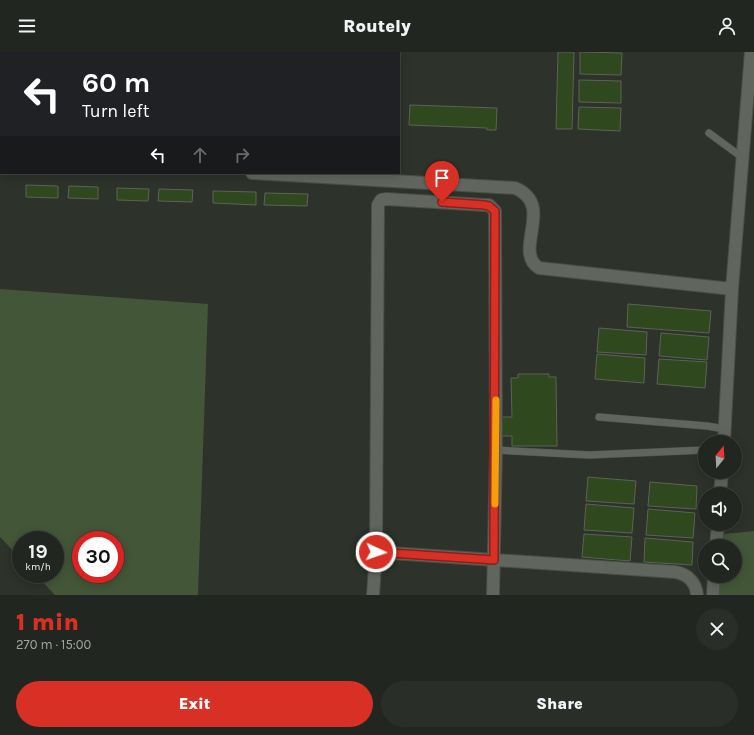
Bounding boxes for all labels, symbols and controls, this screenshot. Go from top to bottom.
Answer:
icon: menu [16,15,38,37]
text: Routely [343,15,411,37]
icon: person [716,15,738,37]
text: 60 m [82,66,150,99]
icon: left [16,68,68,120]
text: Turn left [82,100,150,122]
icon: left [147,144,169,166]
icon: ahead [189,144,211,166]
icon: right [231,144,253,166]
pin [425,161,459,202]
icon: arrive [431,167,453,189]
north arrow [698,435,742,479]
map controls [698,435,742,583]
button: sound [698,487,742,531]
speed limit sign: 30 [72,531,124,583]
position arrow [355,531,397,573]
button: search [698,539,742,583]
text: 19 [28,540,48,563]
text: km/h [25,561,51,573]
text: 1 min [16,608,79,636]
button: close [696,608,738,650]
text: 270 m · 15:00 [16,637,91,652]
button: Exit [16,681,373,727]
button: Share [381,681,738,727]

